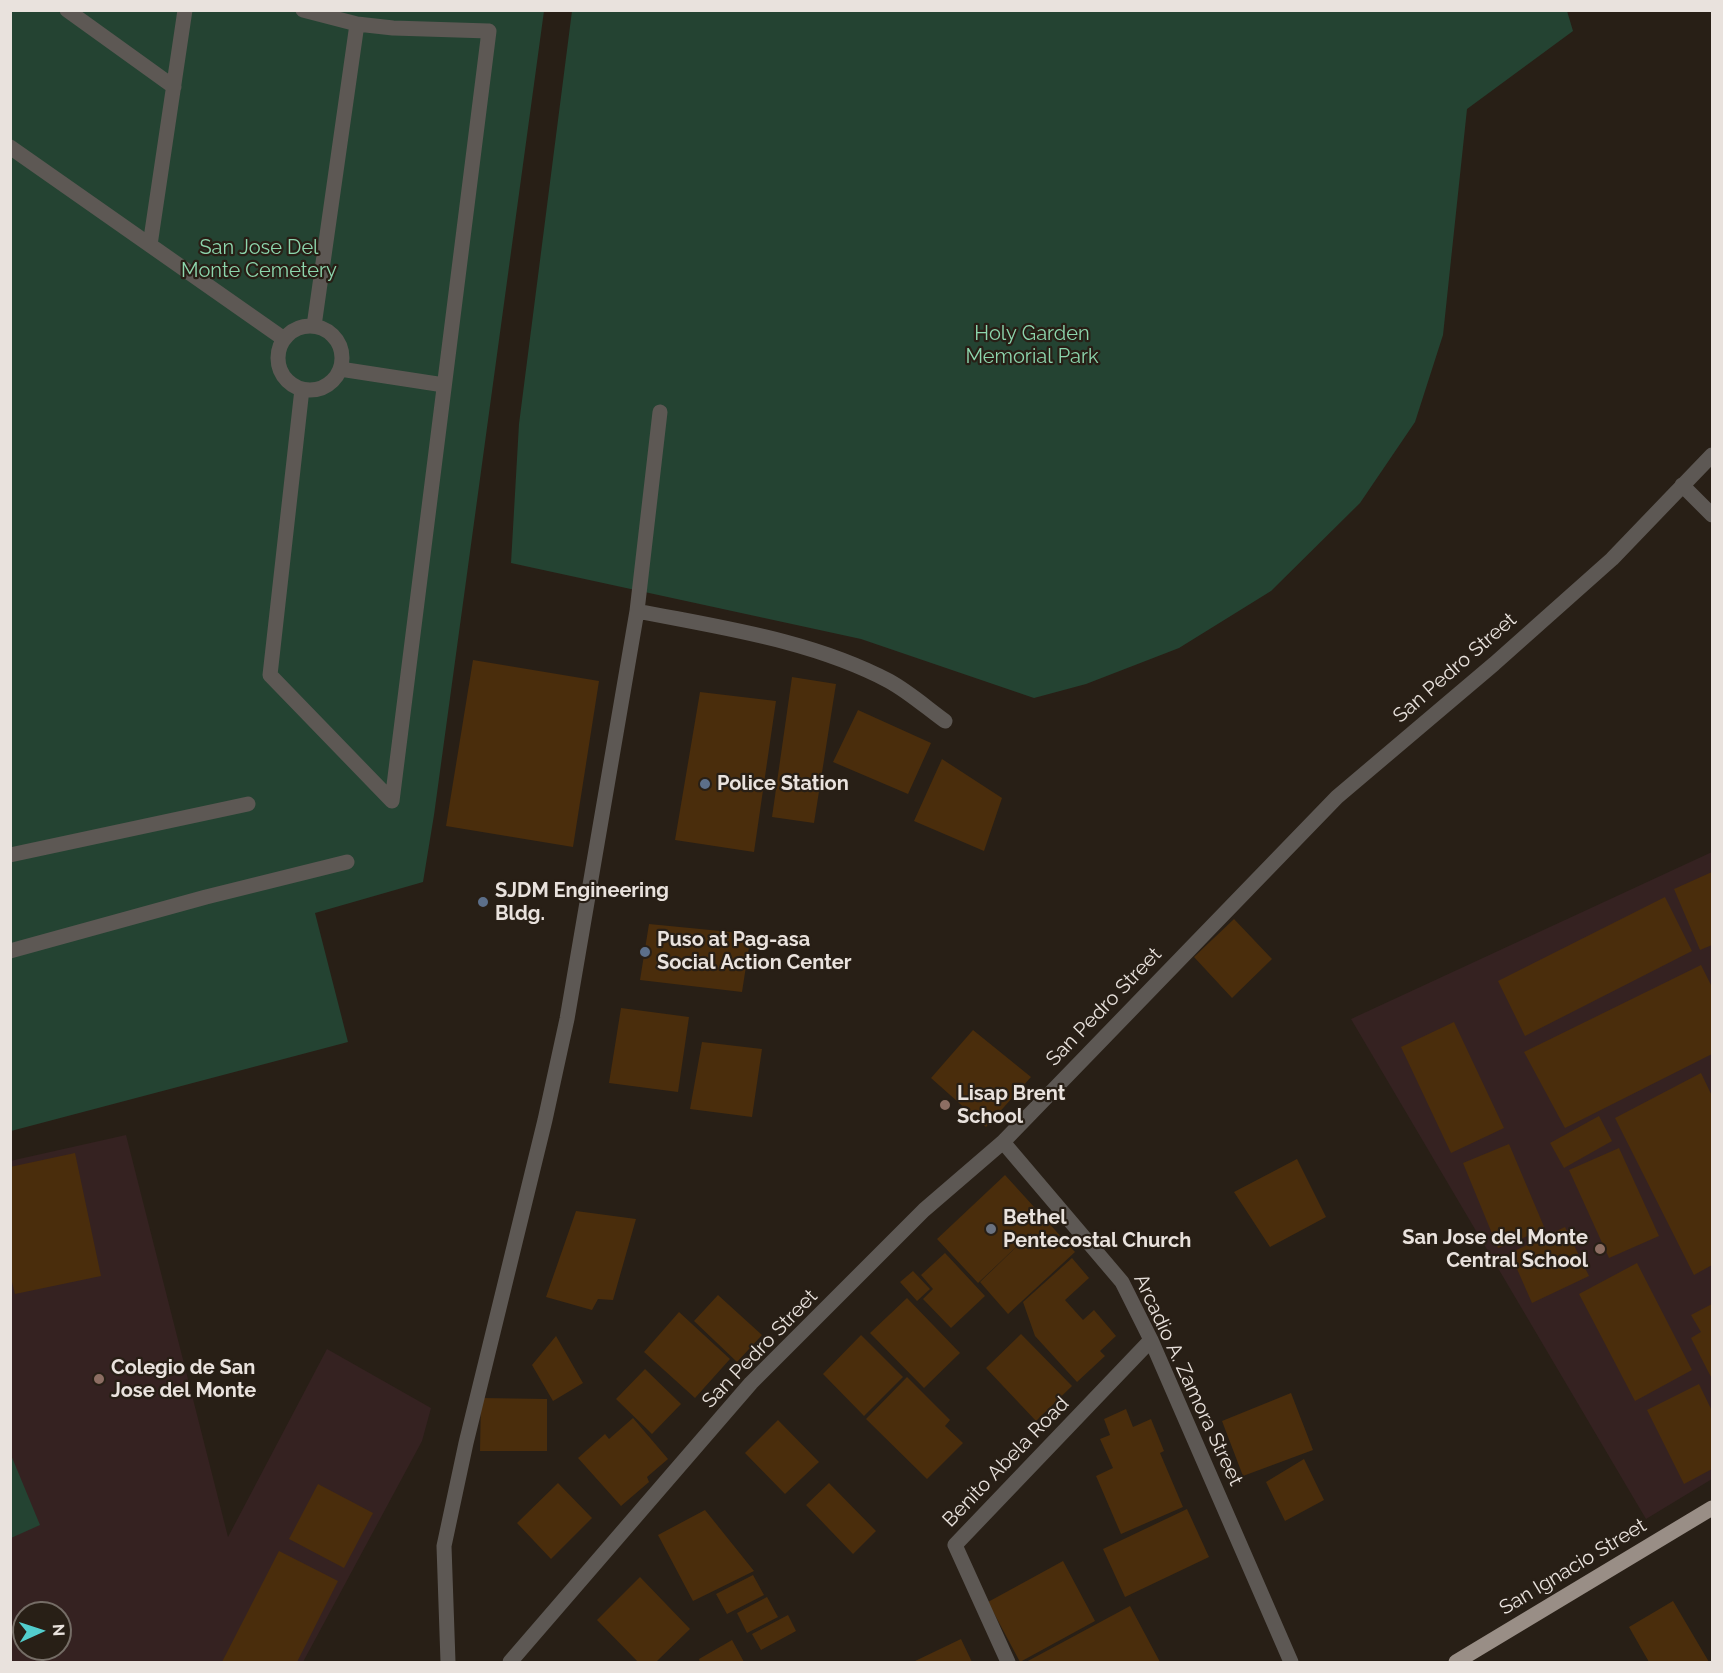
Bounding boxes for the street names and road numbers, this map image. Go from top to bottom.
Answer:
street label: San Pedro Street [1388,608,1522,728]
street label: San Pedro Street [1041,943,1167,1071]
street label: Arcadio A. Zamora Street [1128,1270,1248,1490]
street label: San Pedro Street [697,1285,823,1413]
street label: Benito Abela Road [938,1392,1074,1532]
street label: San Ignacio Street [1495,1514,1651,1620]

